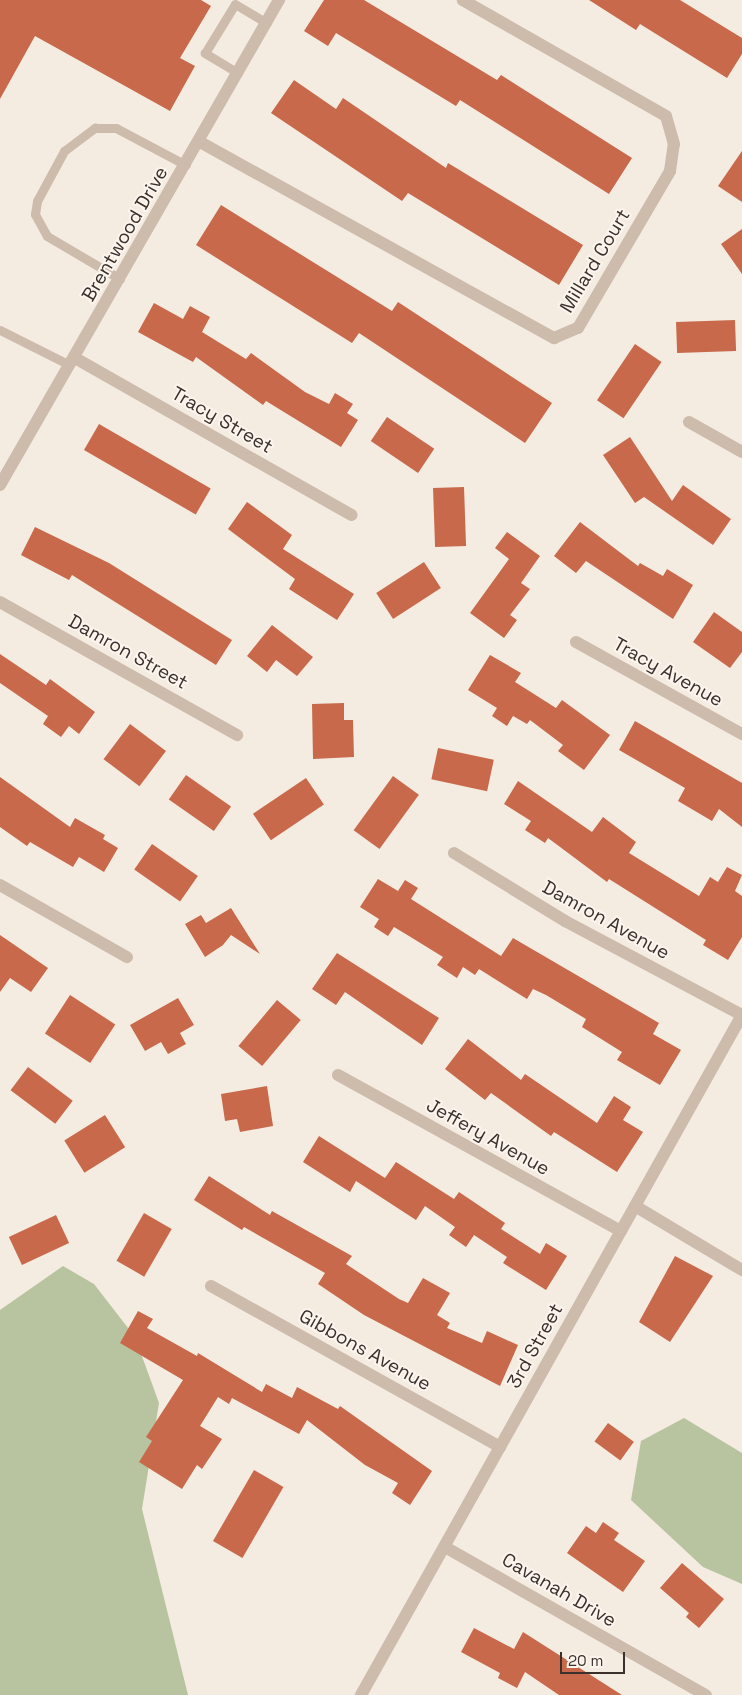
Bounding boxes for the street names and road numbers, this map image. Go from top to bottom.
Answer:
street label: Brentwood Drive [77,163,173,305]
street label: Millard Court [555,205,635,317]
street label: Tracy Street [167,382,277,458]
street label: Damron Street [64,610,192,694]
street label: Tracy Avenue [609,632,727,712]
street label: Damron Avenue [538,876,674,964]
street label: Jeffery Avenue [422,1094,554,1180]
street label: 3rd Street [502,1300,568,1392]
street label: Gibbons Avenue [295,1304,435,1396]
street label: Cavanah Drive [498,1548,620,1632]

